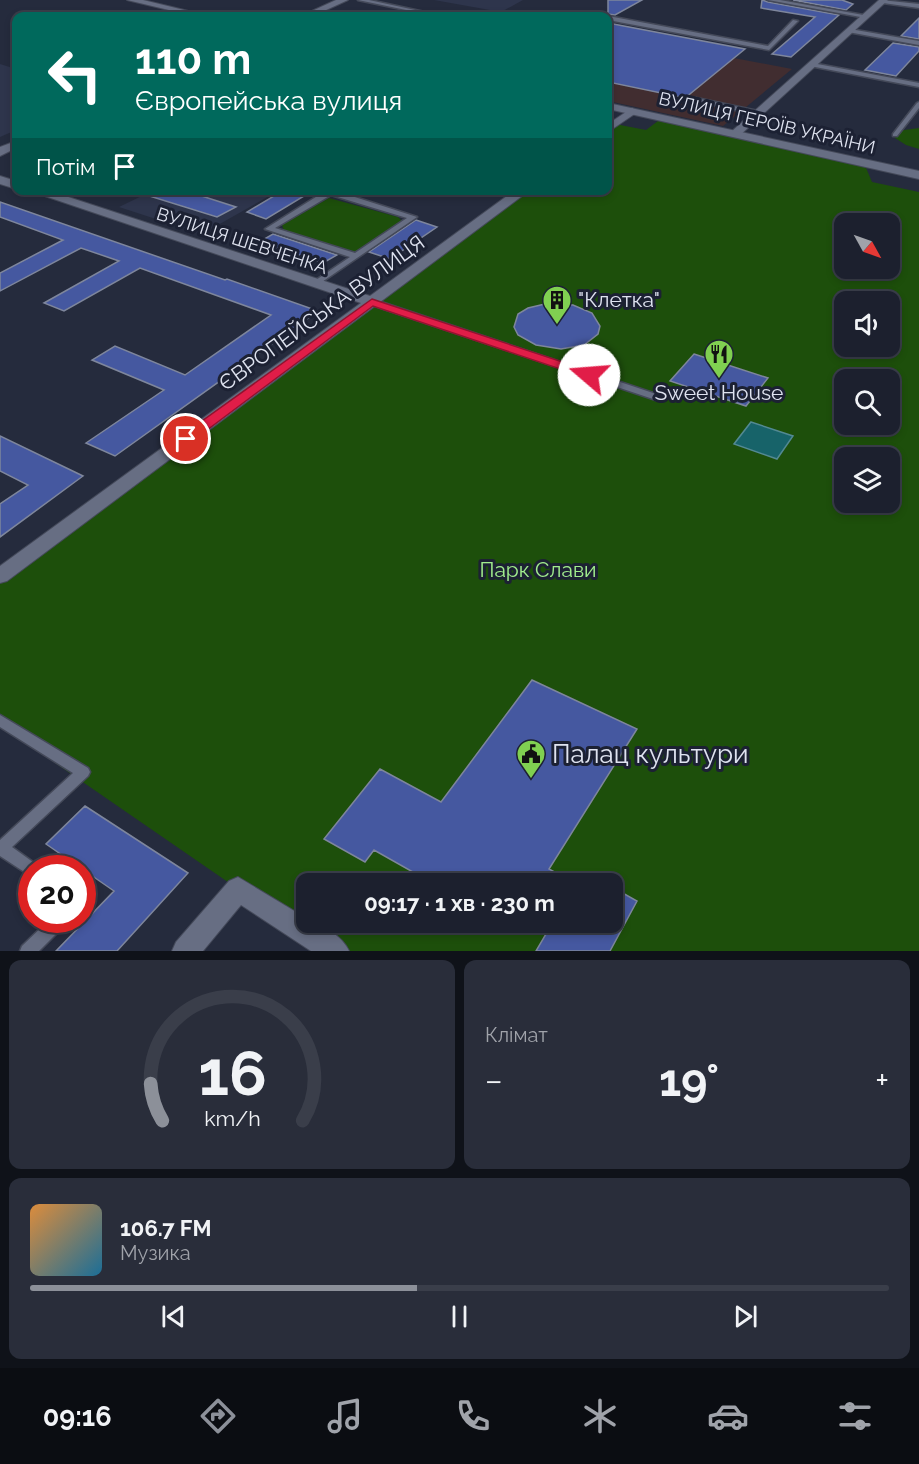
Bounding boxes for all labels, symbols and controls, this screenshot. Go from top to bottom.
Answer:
text: 110 m [135,35,251,84]
icon: left [36,36,114,114]
text: Європейська вулиця [135,85,402,116]
street label: ВУЛИЦЯ ГЕРОЇВ УКРАЇНИ [657,87,877,158]
icon: arrive [108,150,141,183]
text: Потім [36,154,96,180]
street label: ВУЛИЦЯ ШЕВЧЕНКА [154,203,330,278]
north arrow [834,213,900,279]
map controls [834,213,900,513]
street label: ЄВРОПЕЙСЬКА ВУЛИЦЯ [214,230,429,396]
building icon: "Клетка" [541,284,573,326]
place label: "Клетка" [578,287,660,312]
button: sound [834,291,900,357]
restaurant icon: Sweet House [703,338,735,380]
position arrow [557,343,621,407]
button: search [834,369,900,435]
place label: Sweet House [655,380,783,405]
pin [160,413,211,464]
icon: arrive [169,422,202,455]
button: layers [834,447,900,513]
park label: Парк Слави [479,557,597,582]
public building icon: Палац культури [515,738,547,780]
place label: Палац культури [552,739,748,769]
speed limit sign: 20 [18,855,96,933]
text: 09:17 · 1 хв · 230 m [364,890,555,916]
text: Клімат [485,1023,548,1047]
text: 16 [198,1036,266,1110]
text: 19° [659,1054,719,1107]
text: − [485,1061,503,1100]
text: + [875,1061,889,1100]
text: km/h [204,1107,260,1132]
text: 106.7 FM [120,1215,212,1241]
text: Музика [120,1241,191,1265]
icon: previous [157,1300,190,1333]
icon: pause [443,1300,476,1333]
icon: next [729,1300,762,1333]
icon: directions [197,1395,239,1437]
icon: music [324,1395,366,1437]
icon: phone [452,1395,494,1437]
icon: climate [579,1395,621,1437]
icon: car [707,1395,749,1437]
icon: filters [834,1395,876,1437]
text: 09:16 [43,1401,112,1432]

